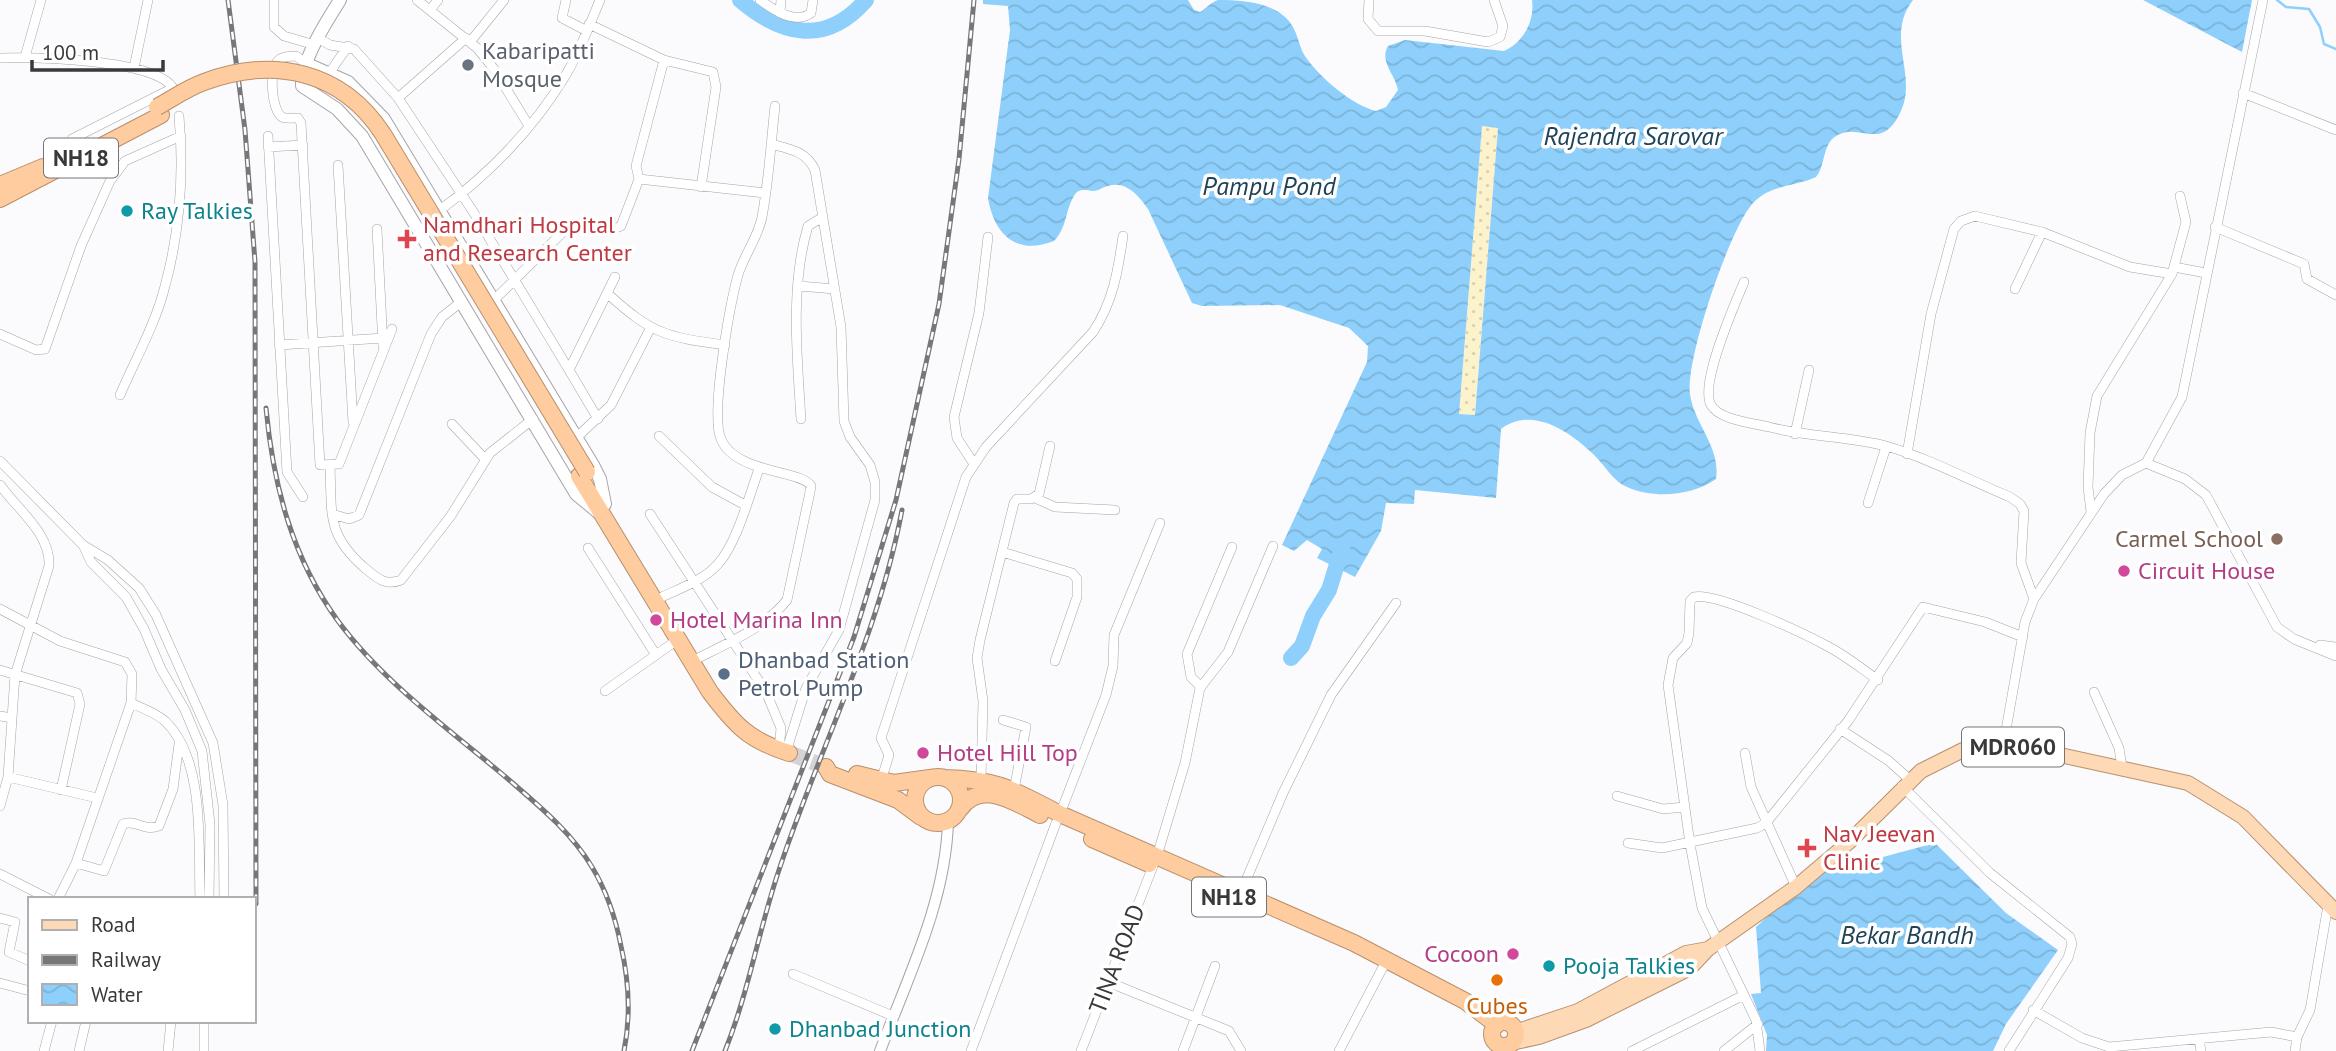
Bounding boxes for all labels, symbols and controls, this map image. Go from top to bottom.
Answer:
scale bar [32,28,163,72]
place label: Kabaripatti Mosque [482,35,595,94]
text: 100 m [42,39,99,66]
marker: Kabaripatti Mosque [460,57,476,73]
water label: Rajendra Sarovar [1544,119,1724,152]
road number: NH18 [44,139,118,178]
water label: Pampu Pond [1202,169,1336,202]
place label: Ray Talkies [141,195,253,226]
marker: Ray Talkies [119,203,135,219]
place label: Namdhari Hospital and Research Center [423,209,632,268]
marker: Namdhari Hospital and Research Center [397,229,417,249]
place label: Carmel School [2115,523,2263,554]
marker: Carmel School [2269,531,2285,547]
place label: Circuit House [2138,555,2275,586]
marker: Circuit House [2116,563,2132,579]
place label: Hotel Marina Inn [670,604,843,635]
marker: Hotel Marina Inn [648,612,664,628]
place label: Dhanbad Station Petrol Pump [738,644,909,703]
marker: Dhanbad Station Petrol Pump [716,666,732,682]
road number: MDR060 [1962,727,2064,766]
place label: Hotel Hill Top [937,737,1078,768]
marker: Hotel Hill Top [915,745,931,761]
place label: Nav Jeevan Clinic [1823,818,1935,877]
marker: Nav Jeevan Clinic [1797,838,1817,858]
road number: NH18 [1192,877,1266,916]
legend [28,897,256,1023]
street label: TINA ROAD [1082,900,1152,1018]
text: Road [91,911,135,938]
water label: Bekar Bandh [1840,918,1974,951]
place label: Cocoon [1424,938,1499,969]
text: Railway [91,946,161,973]
marker: Cocoon [1505,946,1521,962]
place label: Pooja Talkies [1563,950,1695,981]
marker: Pooja Talkies [1541,958,1557,974]
marker: Cubes [1489,972,1505,988]
text: Water [91,981,143,1008]
place label: Cubes [1466,990,1528,1021]
place label: Dhanbad Junction [789,1013,971,1044]
marker: Dhanbad Junction [767,1021,783,1037]

